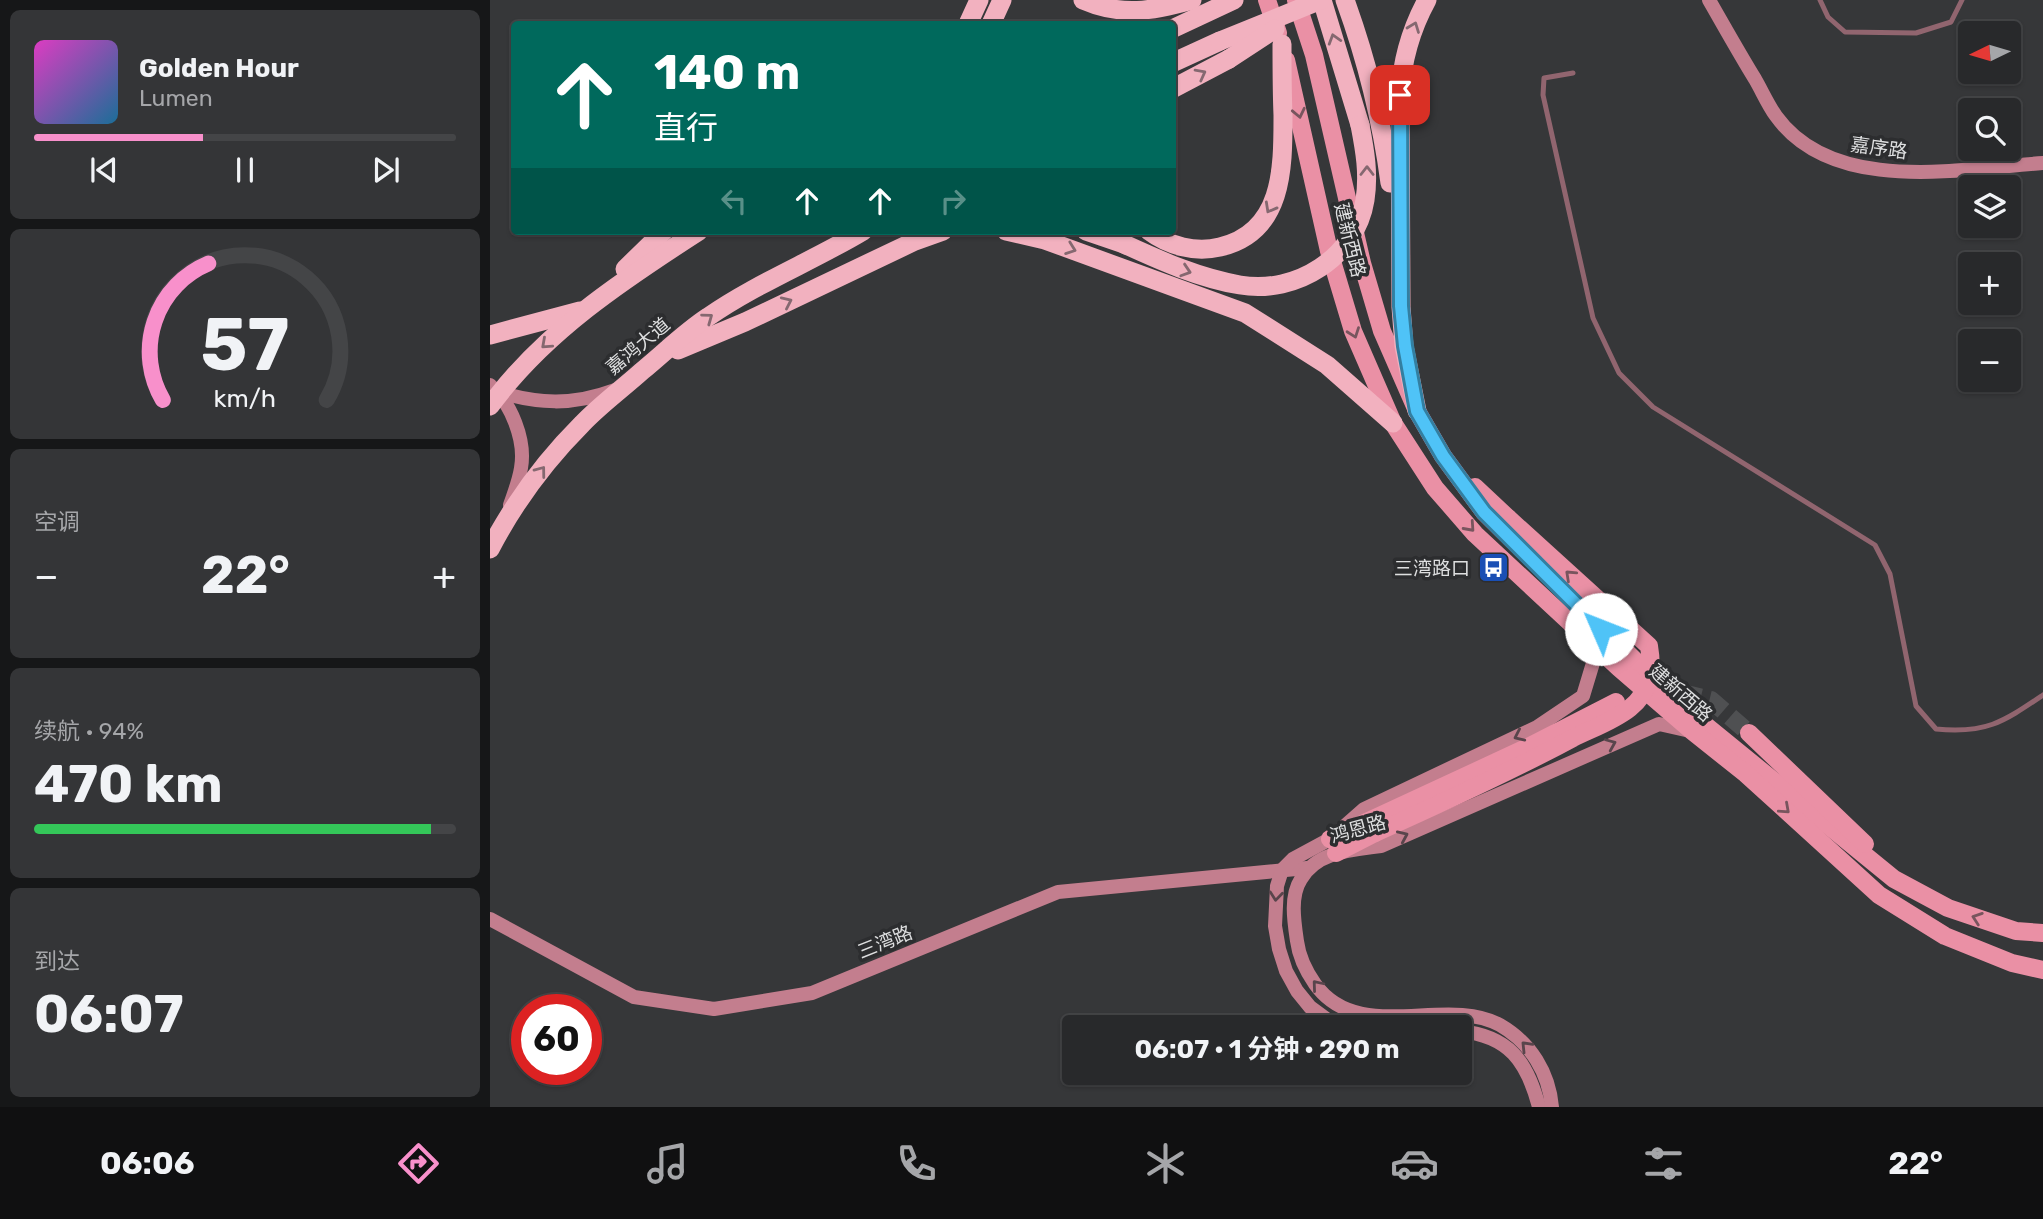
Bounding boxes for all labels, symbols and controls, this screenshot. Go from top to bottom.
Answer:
north arrow [1958,21,2021,84]
map controls [1958,21,2021,392]
one-way arrow [1405,22,1419,34]
one-way arrow [1327,33,1342,45]
text: 140 m [654,43,800,101]
icon: ahead [539,49,630,140]
text: Golden Hour [139,53,299,84]
pin [1370,65,1430,125]
one-way arrow [1193,68,1206,82]
icon: arrive [1381,76,1419,114]
text: Lumen [139,84,213,112]
button: search [1958,98,2021,161]
one-way arrow [1291,107,1306,119]
text: 直行 [654,109,718,147]
street label: 嘉序路 [1849,133,1909,163]
icon: previous [85,151,123,189]
icon: pause [226,151,264,189]
icon: next [367,151,405,189]
one-way arrow [1359,165,1375,176]
button: layers [1958,175,2021,238]
icon: left [715,182,753,220]
icon: ahead [788,182,826,220]
icon: ahead [861,182,899,220]
icon: right [934,182,972,220]
street label: 建新西路 [1330,200,1370,280]
one-way arrow [1265,201,1278,214]
one-way arrow [1065,241,1077,255]
button: + [1958,252,2021,315]
one-way arrow [1180,262,1192,277]
one-way arrow [780,296,792,310]
text: 57 [201,303,289,389]
street label: 嘉鸿大道 [601,313,675,379]
one-way arrow [700,314,713,326]
one-way arrow [1346,327,1360,339]
button: − [1958,329,2021,392]
one-way arrow [541,336,554,348]
text: km/h [214,384,276,413]
one-way arrow [532,466,545,479]
text: 空调 [34,508,80,536]
one-way arrow [1461,519,1474,532]
text: 22° [201,544,290,606]
bus stop icon: 三湾路口 [1476,551,1510,585]
text: − [34,553,59,599]
text: + [432,553,456,599]
place label: 三湾路口 [1394,557,1470,580]
one-way arrow [1565,570,1578,583]
position arrow [1564,592,1638,666]
street label: 建新西路 [1645,659,1717,727]
text: 续航 · 94% [34,717,144,745]
one-way arrow [1513,727,1526,741]
one-way arrow [1604,738,1616,752]
text: 470 km [34,753,223,815]
one-way arrow [1777,801,1790,813]
street label: 鸿恩路 [1327,811,1389,847]
one-way arrow [1396,830,1408,844]
one-way arrow [1269,891,1284,902]
one-way arrow [1971,912,1984,926]
street label: 三湾路 [854,921,916,963]
text: 到达 [34,947,80,975]
one-way arrow [1313,980,1325,993]
text: 06:07 [34,983,184,1045]
speed limit sign: 60 [511,994,602,1085]
text: 06:07 · 1 分钟 · 290 m [1134,1034,1400,1065]
one-way arrow [1521,1041,1534,1054]
icon: directions [394,1139,443,1188]
icon: music [643,1139,692,1188]
icon: phone [892,1139,941,1188]
icon: climate [1141,1139,1190,1188]
icon: car [1390,1139,1439,1188]
icon: filters [1639,1139,1688,1188]
text: 06:06 [100,1144,195,1182]
text: 22° [1888,1144,1943,1182]

